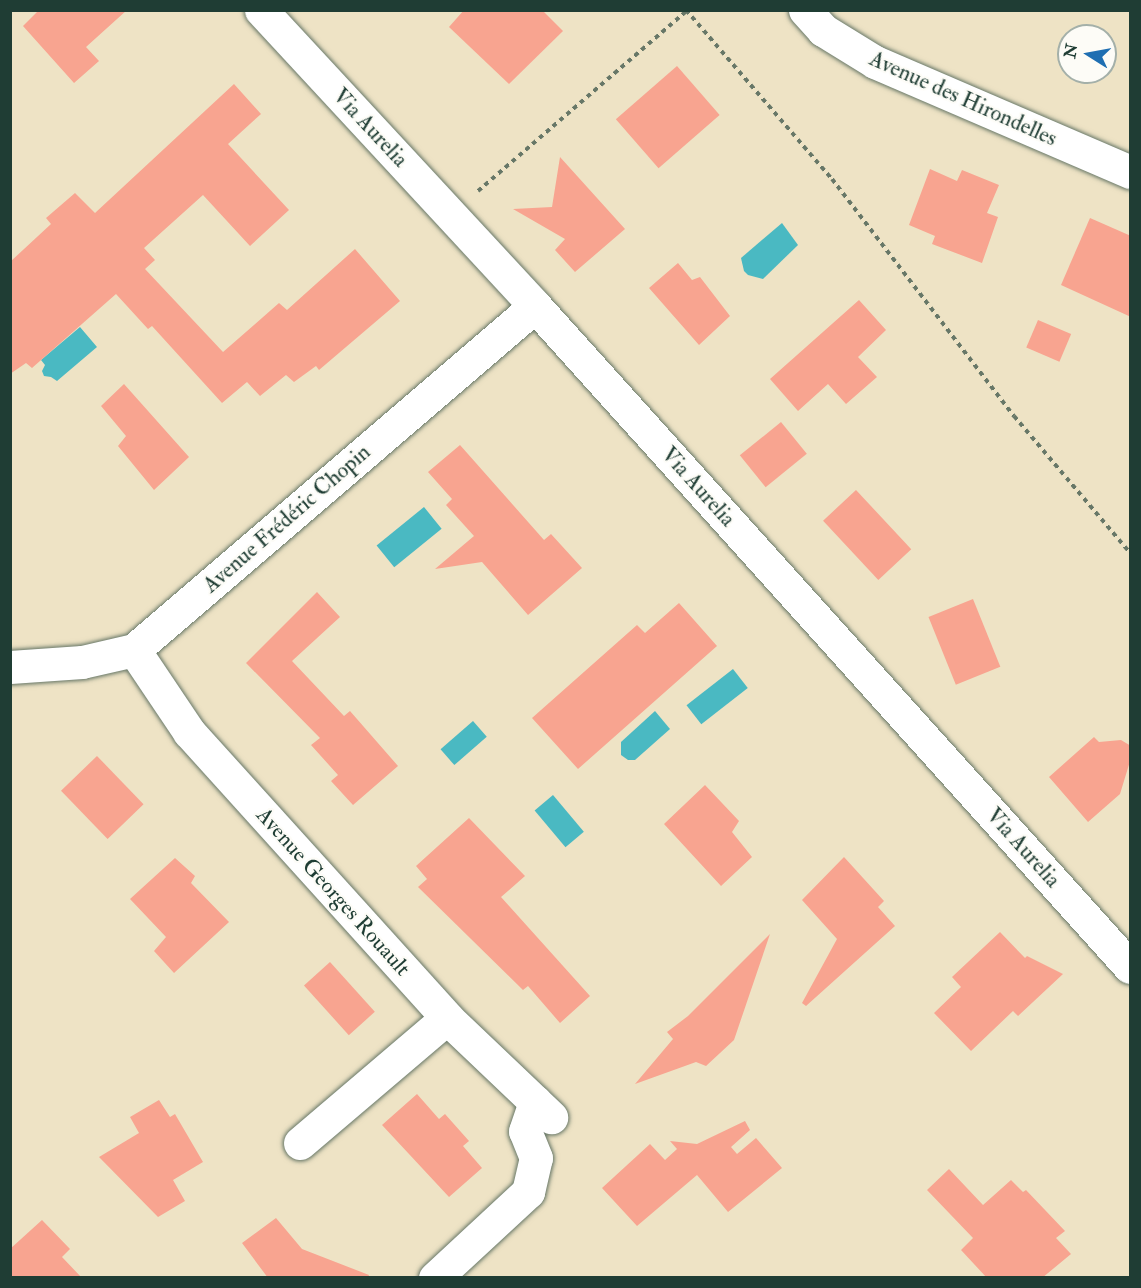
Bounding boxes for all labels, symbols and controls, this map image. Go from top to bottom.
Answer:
north arrow [1057,24,1117,84]
text: N [1060,42,1082,60]
street label: Avenue des Hirondelles [865,46,1061,152]
street label: Via Aurelia [327,83,413,173]
street label: Avenue Frédéric Chopin [198,439,376,599]
street label: Via Aurelia [655,442,741,532]
street label: Avenue Georges Rouault [250,802,416,982]
street label: Via Aurelia [980,803,1066,893]

